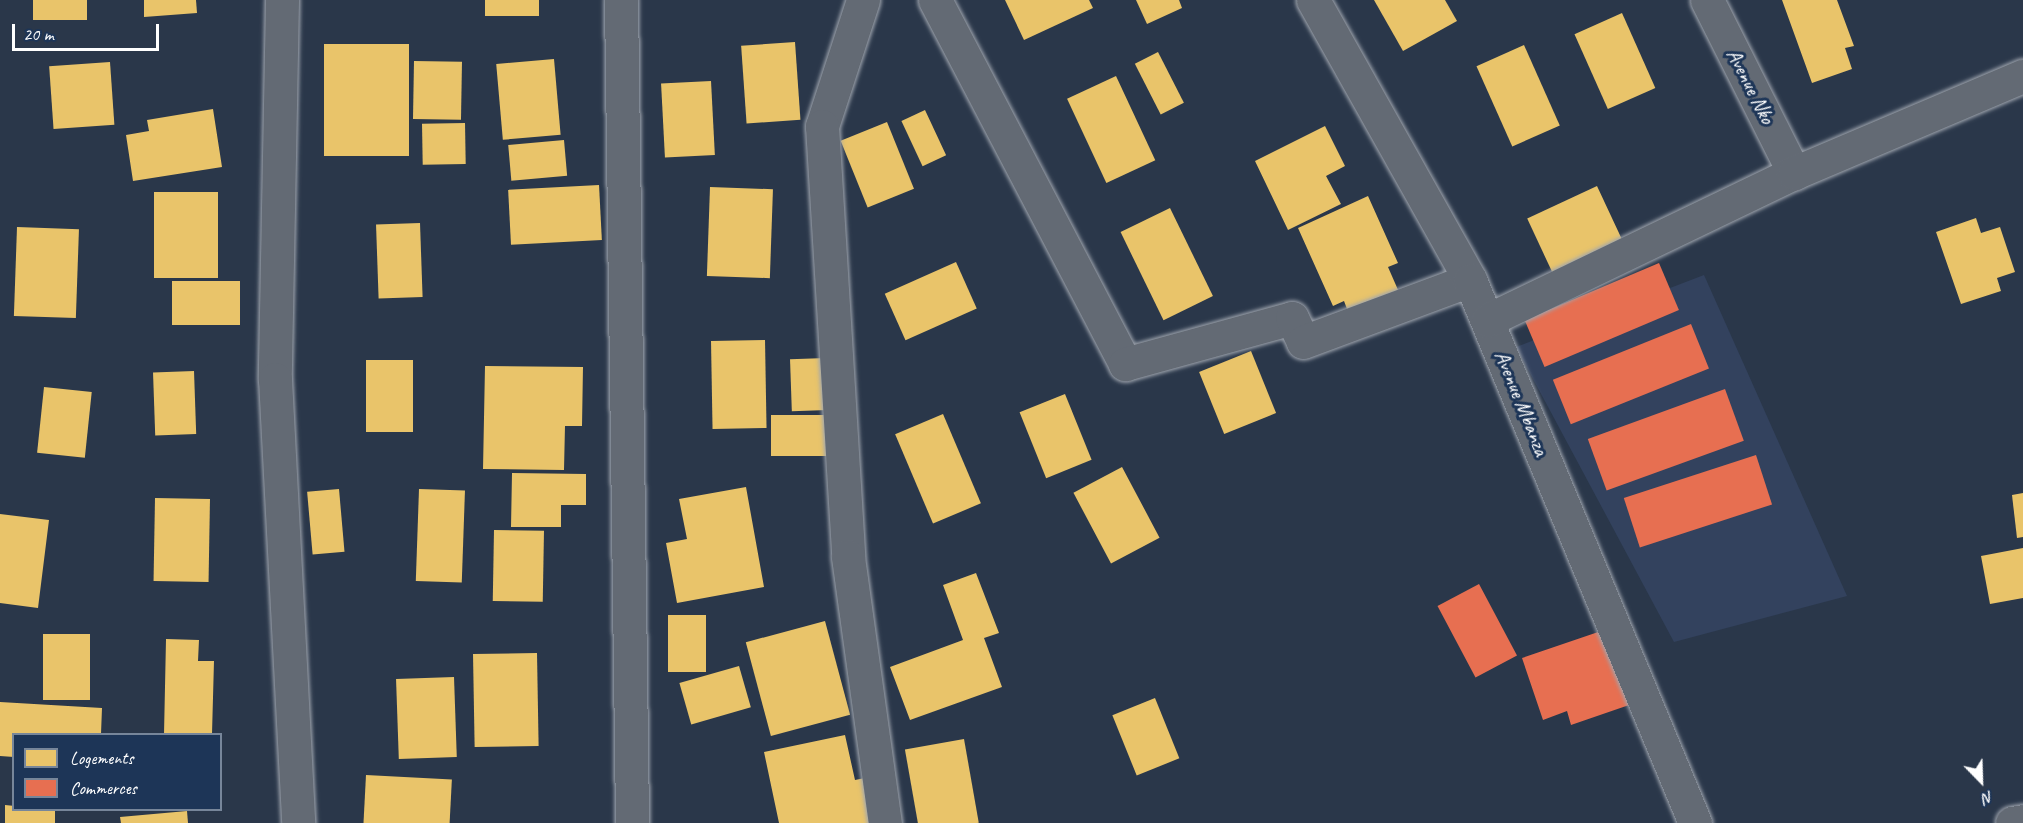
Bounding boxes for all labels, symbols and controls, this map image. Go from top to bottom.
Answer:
scale bar [15,12,162,50]
text: 20 m [23,23,54,45]
street label: Avenue Nko [1721,44,1781,128]
street label: Avenue Mbanza [1489,347,1555,459]
legend [12,733,222,811]
text: Logements [70,747,133,769]
north arrow [1951,751,2011,811]
text: Commerces [70,777,137,799]
text: N [1980,786,1996,809]

